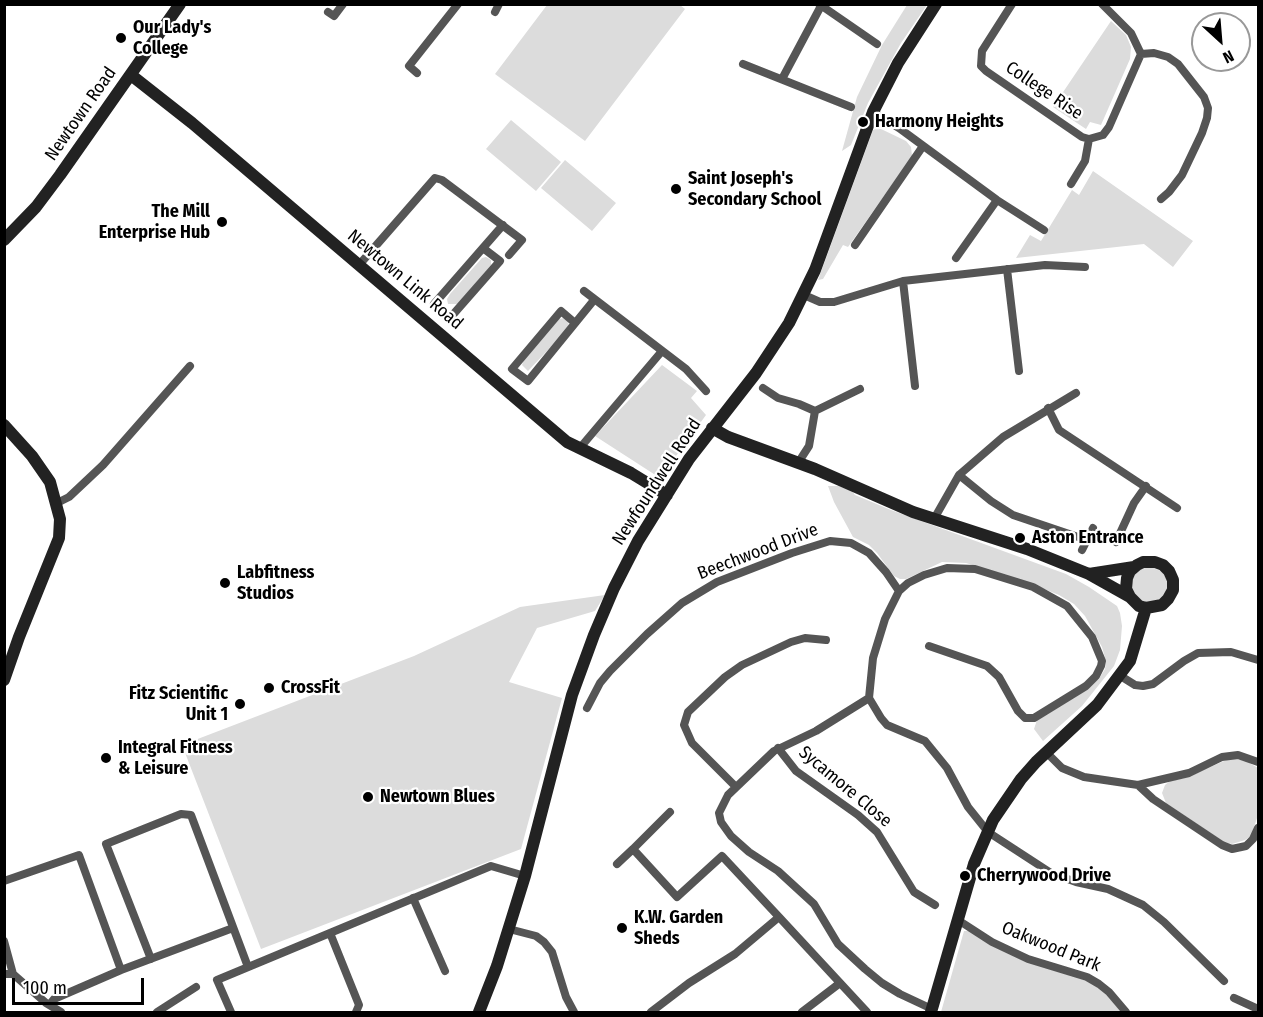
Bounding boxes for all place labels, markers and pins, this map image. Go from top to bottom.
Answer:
place label: Our Lady's College [133,17,211,60]
marker: Our Lady's College [114,31,128,45]
place label: Harmony Heights [875,111,1004,133]
marker: Harmony Heights [856,115,870,129]
place label: Saint Joseph's Secondary School [688,168,821,210]
marker: Saint Joseph's Secondary School [669,182,683,196]
place label: The Mill Enterprise Hub [99,201,210,244]
marker: The Mill Enterprise Hub [215,215,229,229]
place label: Aston Entrance [1032,527,1144,549]
marker: Aston Entrance [1013,531,1027,545]
place label: Labfitness Studios [237,562,314,604]
marker: Labfitness Studios [218,576,232,590]
place label: CrossFit [281,677,340,699]
marker: CrossFit [262,681,276,695]
place label: Fitz Scientific Unit 1 [129,683,228,726]
marker: Fitz Scientific Unit 1 [233,697,247,711]
place label: Integral Fitness & Leisure [118,737,233,780]
marker: Integral Fitness & Leisure [99,751,113,765]
place label: Newtown Blues [380,786,495,808]
marker: Newtown Blues [361,790,375,804]
place label: Cherrywood Drive [977,865,1111,887]
marker: Cherrywood Drive [958,869,972,883]
place label: K.W. Garden Sheds [634,907,723,950]
marker: K.W. Garden Sheds [615,921,629,935]

